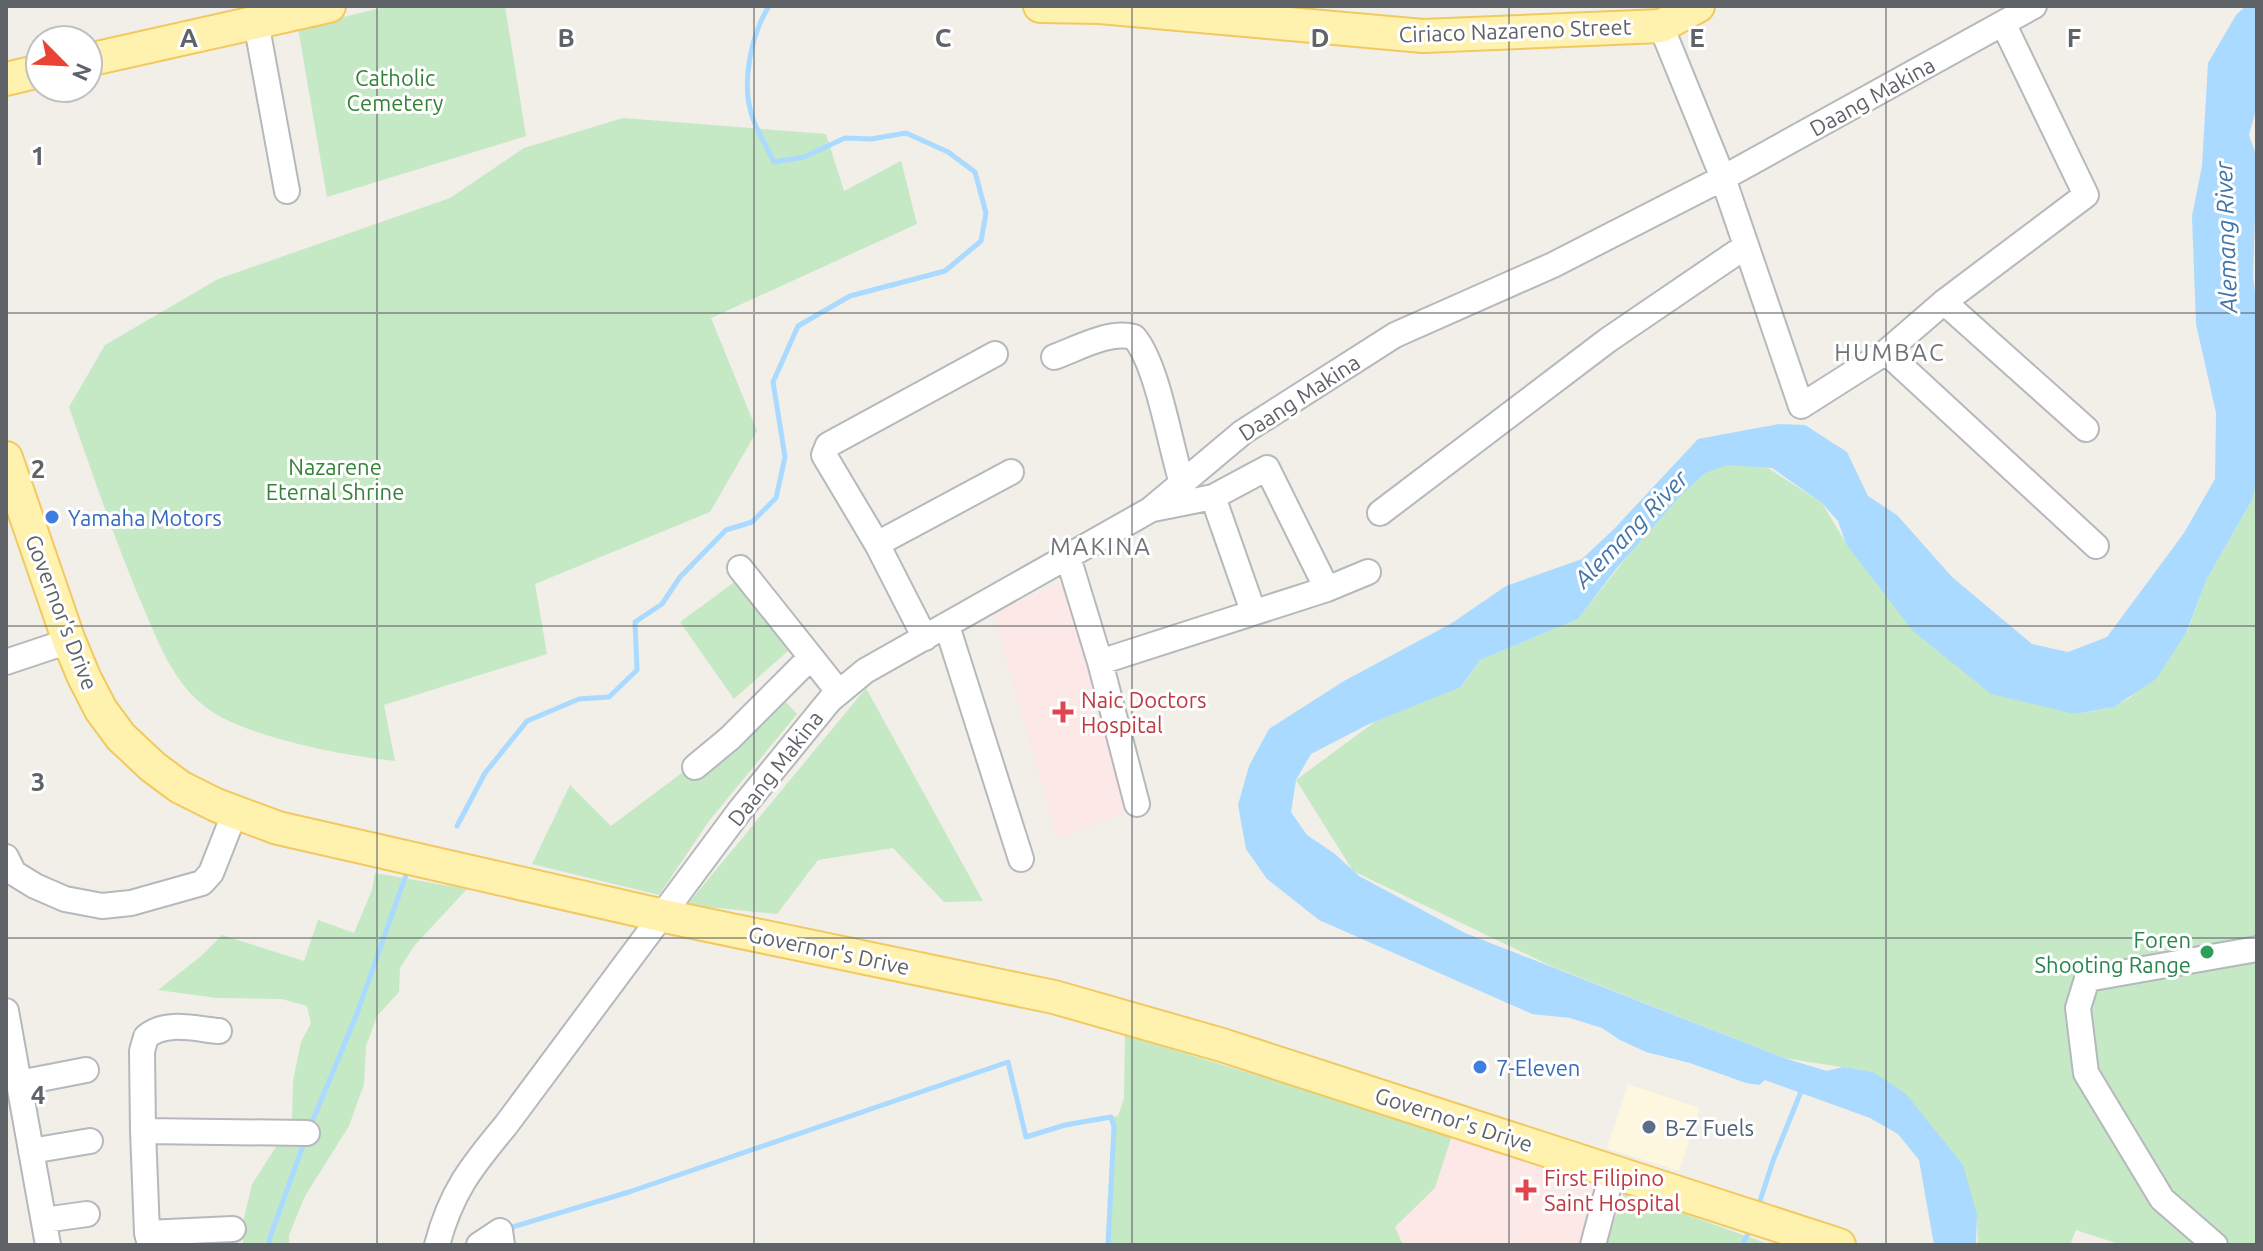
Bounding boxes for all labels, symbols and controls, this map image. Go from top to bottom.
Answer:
street label: Ciriaco Nazareno Street [1398,13,1632,47]
text: A [180,23,199,52]
text: B [557,23,575,52]
text: C [935,23,952,52]
text: D [1311,23,1329,52]
text: E [1689,23,1705,52]
text: F [2067,23,2081,52]
north arrow [24,24,104,104]
street label: Daang Makina [1805,51,1939,141]
text: N [68,60,97,85]
park label: Catholic Cemetery [347,65,444,115]
text: 1 [31,141,45,170]
water label: Alemang River [2210,160,2242,314]
district label: HUMBAC [1834,339,1946,366]
street label: Daang Makina [1234,349,1364,445]
text: 2 [31,454,45,483]
park label: Nazarene Eternal Shrine [266,454,404,504]
water label: Alemang River [1568,464,1694,594]
place label: Yamaha Motors [68,505,222,530]
marker: Yamaha Motors [43,508,61,526]
street label: Governor's Drive [21,531,103,693]
district label: MAKINA [1050,533,1152,560]
place label: Naic Doctors Hospital [1081,687,1207,737]
marker: Naic Doctors Hospital [1052,701,1074,723]
street label: Daang Makina [722,705,828,831]
text: 3 [31,767,45,796]
street label: Governor's Drive [746,921,912,979]
place label: Foren Shooting Range [2035,927,2191,977]
marker: Foren Shooting Range [2198,943,2216,961]
place label: 7-Eleven [1496,1055,1580,1080]
marker: 7-Eleven [1471,1058,1489,1076]
text: 4 [31,1080,45,1109]
street label: Governor's Drive [1372,1082,1536,1156]
place label: B-Z Fuels [1665,1115,1754,1140]
marker: B-Z Fuels [1640,1118,1658,1136]
place label: First Filipino Saint Hospital [1544,1165,1680,1215]
marker: First Filipino Saint Hospital [1515,1179,1537,1201]

